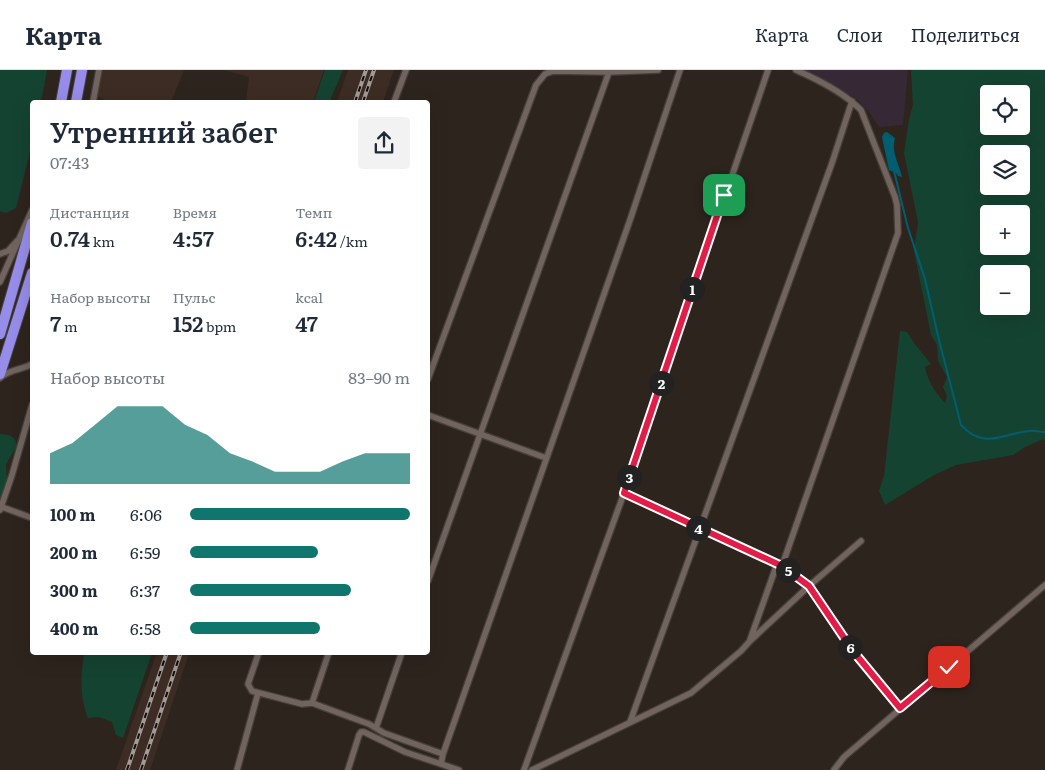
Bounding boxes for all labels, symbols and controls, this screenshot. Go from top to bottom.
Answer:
text: Карта [25,17,102,52]
text: Карта [755,21,809,48]
text: Слои [837,21,883,48]
text: Поделиться [911,21,1020,48]
map controls [980,85,1030,315]
button: locate [980,85,1030,135]
text: Утренний забег [50,110,278,152]
button: share [358,117,410,169]
button: layers [980,145,1030,195]
text: 07:43 [50,150,90,174]
pin [703,174,745,216]
icon: arrive [710,181,738,209]
text: Дистанция [50,202,129,222]
text: Время [173,202,217,222]
text: Темп [295,202,332,222]
button: + [980,205,1030,255]
text: 0.74 [50,222,90,253]
text: 4:57 [173,222,214,253]
text: 6:42 [295,222,337,253]
text: km [90,231,115,251]
text: /km [337,231,368,251]
button: − [980,265,1030,315]
pin: 1 [680,276,704,302]
text: 1 [690,279,695,299]
text: Набор высоты [50,287,151,307]
text: Пульс [173,287,215,307]
text: kcal [295,287,323,307]
text: 7 [50,307,61,338]
text: 152 [173,307,203,338]
text: 47 [295,307,318,338]
text: m [61,316,78,336]
text: bpm [203,316,236,336]
text: Набор высоты [50,365,165,389]
text: 83–90 m [348,365,410,389]
pin: 2 [648,370,674,396]
text: 2 [658,373,665,393]
pin: 3 [616,464,642,490]
text: 3 [626,467,633,487]
text: 100 m [50,502,96,526]
text: 6:06 [130,502,162,526]
pin: 4 [686,516,710,540]
text: 4 [694,518,703,538]
text: 200 m [50,540,97,564]
text: 6:59 [130,540,160,564]
pin: 5 [776,558,800,582]
text: 5 [785,560,792,580]
text: 300 m [50,578,98,602]
text: 6:37 [130,578,160,602]
text: 400 m [50,616,99,640]
text: 6:58 [130,616,161,640]
pin: 6 [838,634,862,660]
text: 6 [846,637,855,657]
pin [928,646,970,688]
icon: check [935,653,963,681]

